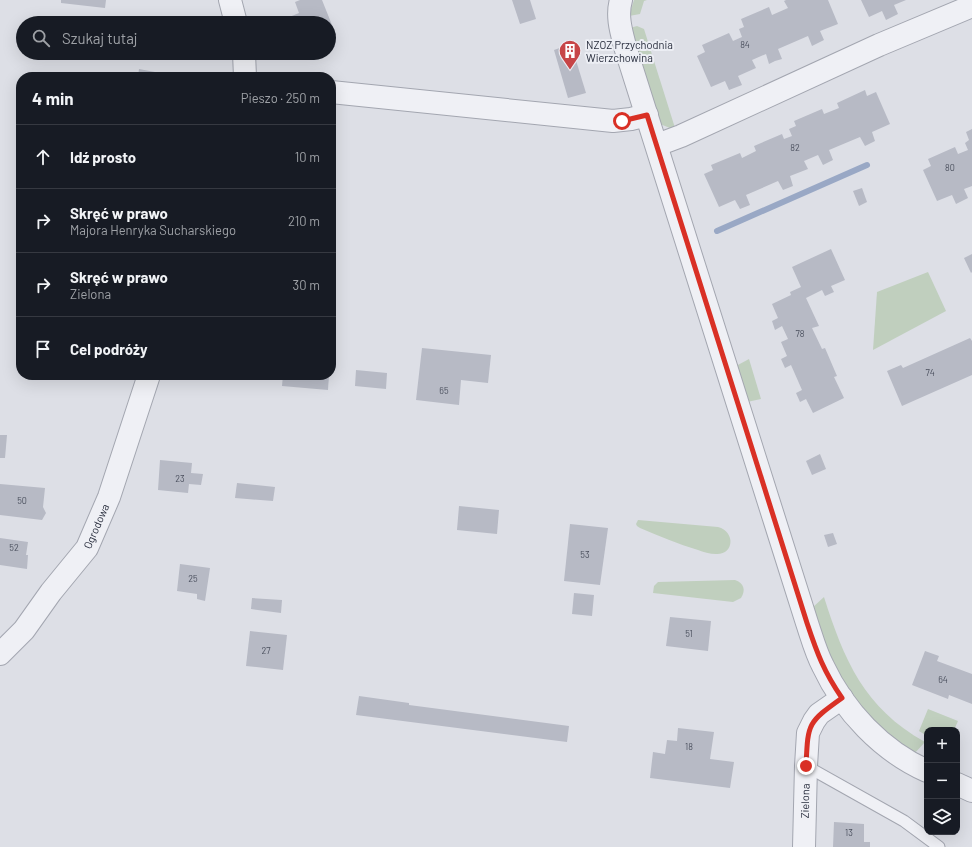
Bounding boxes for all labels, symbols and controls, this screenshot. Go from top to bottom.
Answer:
search box [16,16,336,60]
icon: search [30,27,52,49]
text: Szukaj tutaj [62,29,138,47]
building icon: NZOZ Przychodnia Wierzchowina [557,38,583,71]
place label: NZOZ Przychodnia Wierzchowina [586,38,673,64]
house number: 84 [740,39,750,50]
text: 4 min [32,88,74,108]
text: Pieszo · 250 m [241,90,320,106]
route start [613,112,631,130]
house number: 82 [790,142,800,153]
icon: ahead [32,146,54,168]
text: Idź prosto [70,148,136,166]
text: 10 m [295,149,320,165]
house number: 80 [945,162,955,173]
text: Skręć w prawo [70,204,168,222]
icon: right [32,210,54,232]
text: 210 m [288,213,320,229]
text: Majora Henryka Sucharskiego [70,222,236,238]
text: Skręć w prawo [70,268,168,286]
icon: right [32,274,54,296]
text: 30 m [293,277,320,293]
text: Zielona [70,286,111,302]
house number: 78 [796,328,805,339]
icon: arrive [32,338,54,360]
text: Cel podróży [70,340,148,358]
house number: 74 [925,367,935,378]
house number: 65 [439,385,449,396]
house number: 23 [175,473,185,484]
house number: 50 [17,495,27,506]
street label: Ogrodowa [80,502,111,551]
house number: 52 [9,542,19,553]
house number: 53 [580,549,590,560]
house number: 25 [188,573,198,584]
house number: 51 [685,628,693,639]
house number: 27 [261,645,271,656]
house number: 64 [938,674,948,685]
map controls [924,727,960,835]
button: + [924,727,960,763]
house number: 18 [685,741,693,752]
route end [797,757,815,775]
button: − [924,763,960,799]
street label: Zielona [798,783,812,819]
button: layers [924,799,960,835]
house number: 13 [845,827,853,838]

